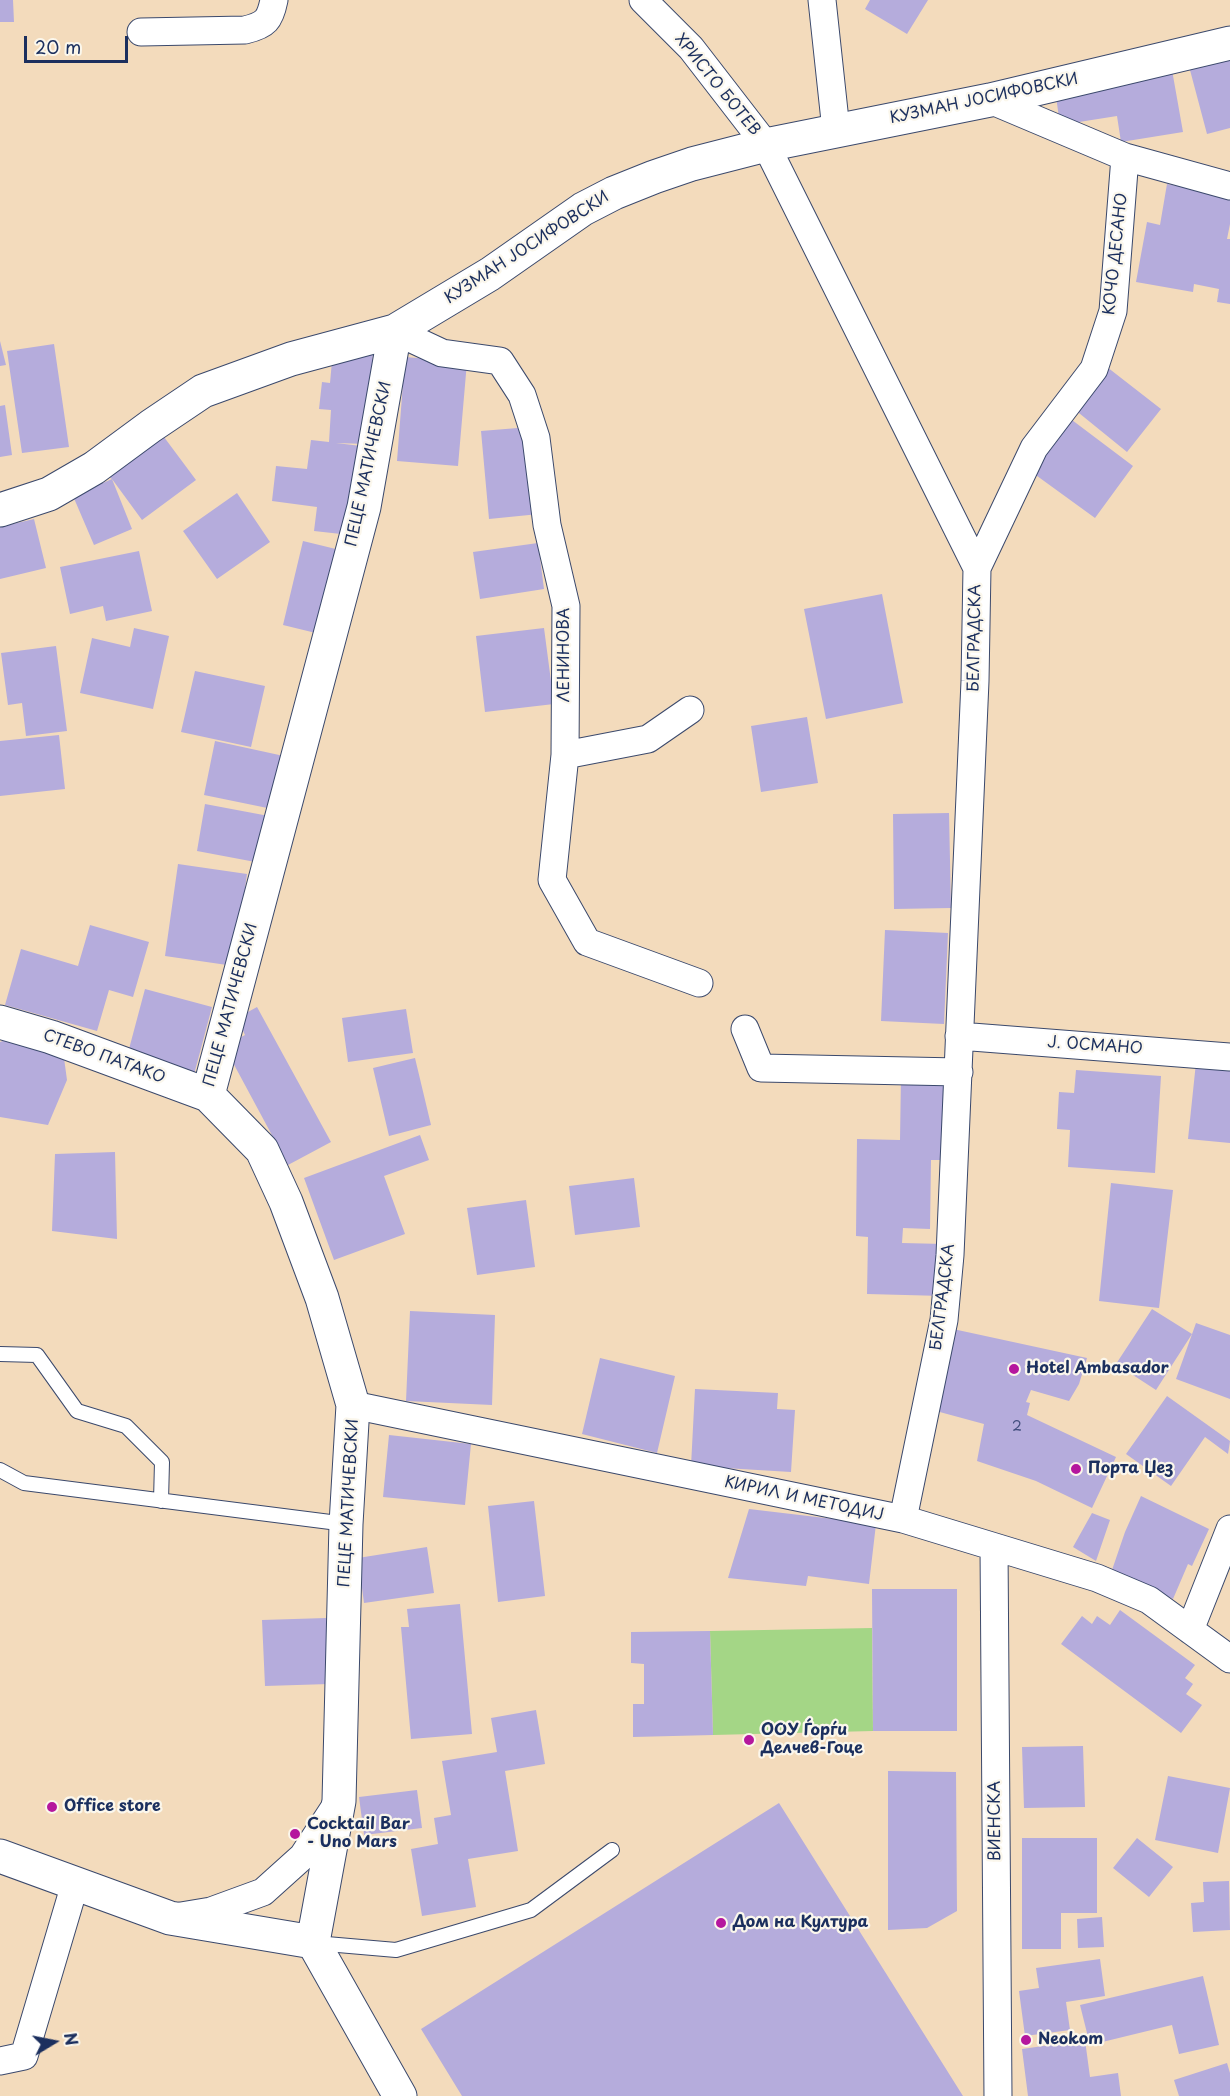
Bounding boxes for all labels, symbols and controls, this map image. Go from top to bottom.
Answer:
scale bar [27,24,130,62]
street label: ХРИСТО БОТЕВ [670,30,764,140]
text: 20 m [35,33,81,60]
street label: КУЗМАН ЈОСИФОВСКИ [888,70,1080,128]
street label: КУЗМАН ЈОСИФОВСКИ [441,188,613,308]
street label: КОЧО ДЕСАНО [1100,192,1132,316]
street label: ПЕЦЕ МАТИЧЕВСКИ [342,380,396,548]
street label: БЕЛГРАДСКА [964,584,986,692]
street label: ЛЕНИНОВА [555,608,575,702]
street label: ПЕЦЕ МАТИЧЕВСКИ [200,921,262,1089]
street label: СТЕВО ПАТАКО [40,1026,168,1088]
street label: Ј. ОСМАНО [1047,1033,1143,1059]
street label: БЕЛГРАДСКА [927,1243,959,1351]
place label: Hotel Ambasador [1026,1359,1169,1379]
marker: Hotel Ambasador [1007,1362,1021,1376]
street label: ПЕЦЕ МАТИЧЕВСКИ [335,1418,363,1588]
house number: 2 [1012,1419,1022,1435]
place label: Порта Џез [1088,1459,1173,1479]
marker: Порта Џез [1069,1462,1083,1476]
street label: КИРИЛ И МЕТОДИЈ [722,1473,886,1525]
place label: ООУ Ѓорѓи Делчев-Гоце [761,1721,863,1759]
marker: ООУ Ѓорѓи Делчев-Гоце [742,1733,756,1747]
street label: ВИЕНСКА [986,1781,1006,1861]
place label: Office store [64,1797,161,1817]
marker: Office store [45,1800,59,1814]
place label: Cocktail Bar - Uno Mars [307,1815,410,1853]
marker: Cocktail Bar - Uno Mars [288,1827,302,1841]
place label: Дом на Култура [733,1913,868,1933]
marker: Дом на Култура [714,1916,728,1930]
north arrow [24,2012,84,2072]
place label: Neokom [1038,2030,1103,2050]
text: N [59,2031,85,2047]
marker: Neokom [1019,2033,1033,2047]

